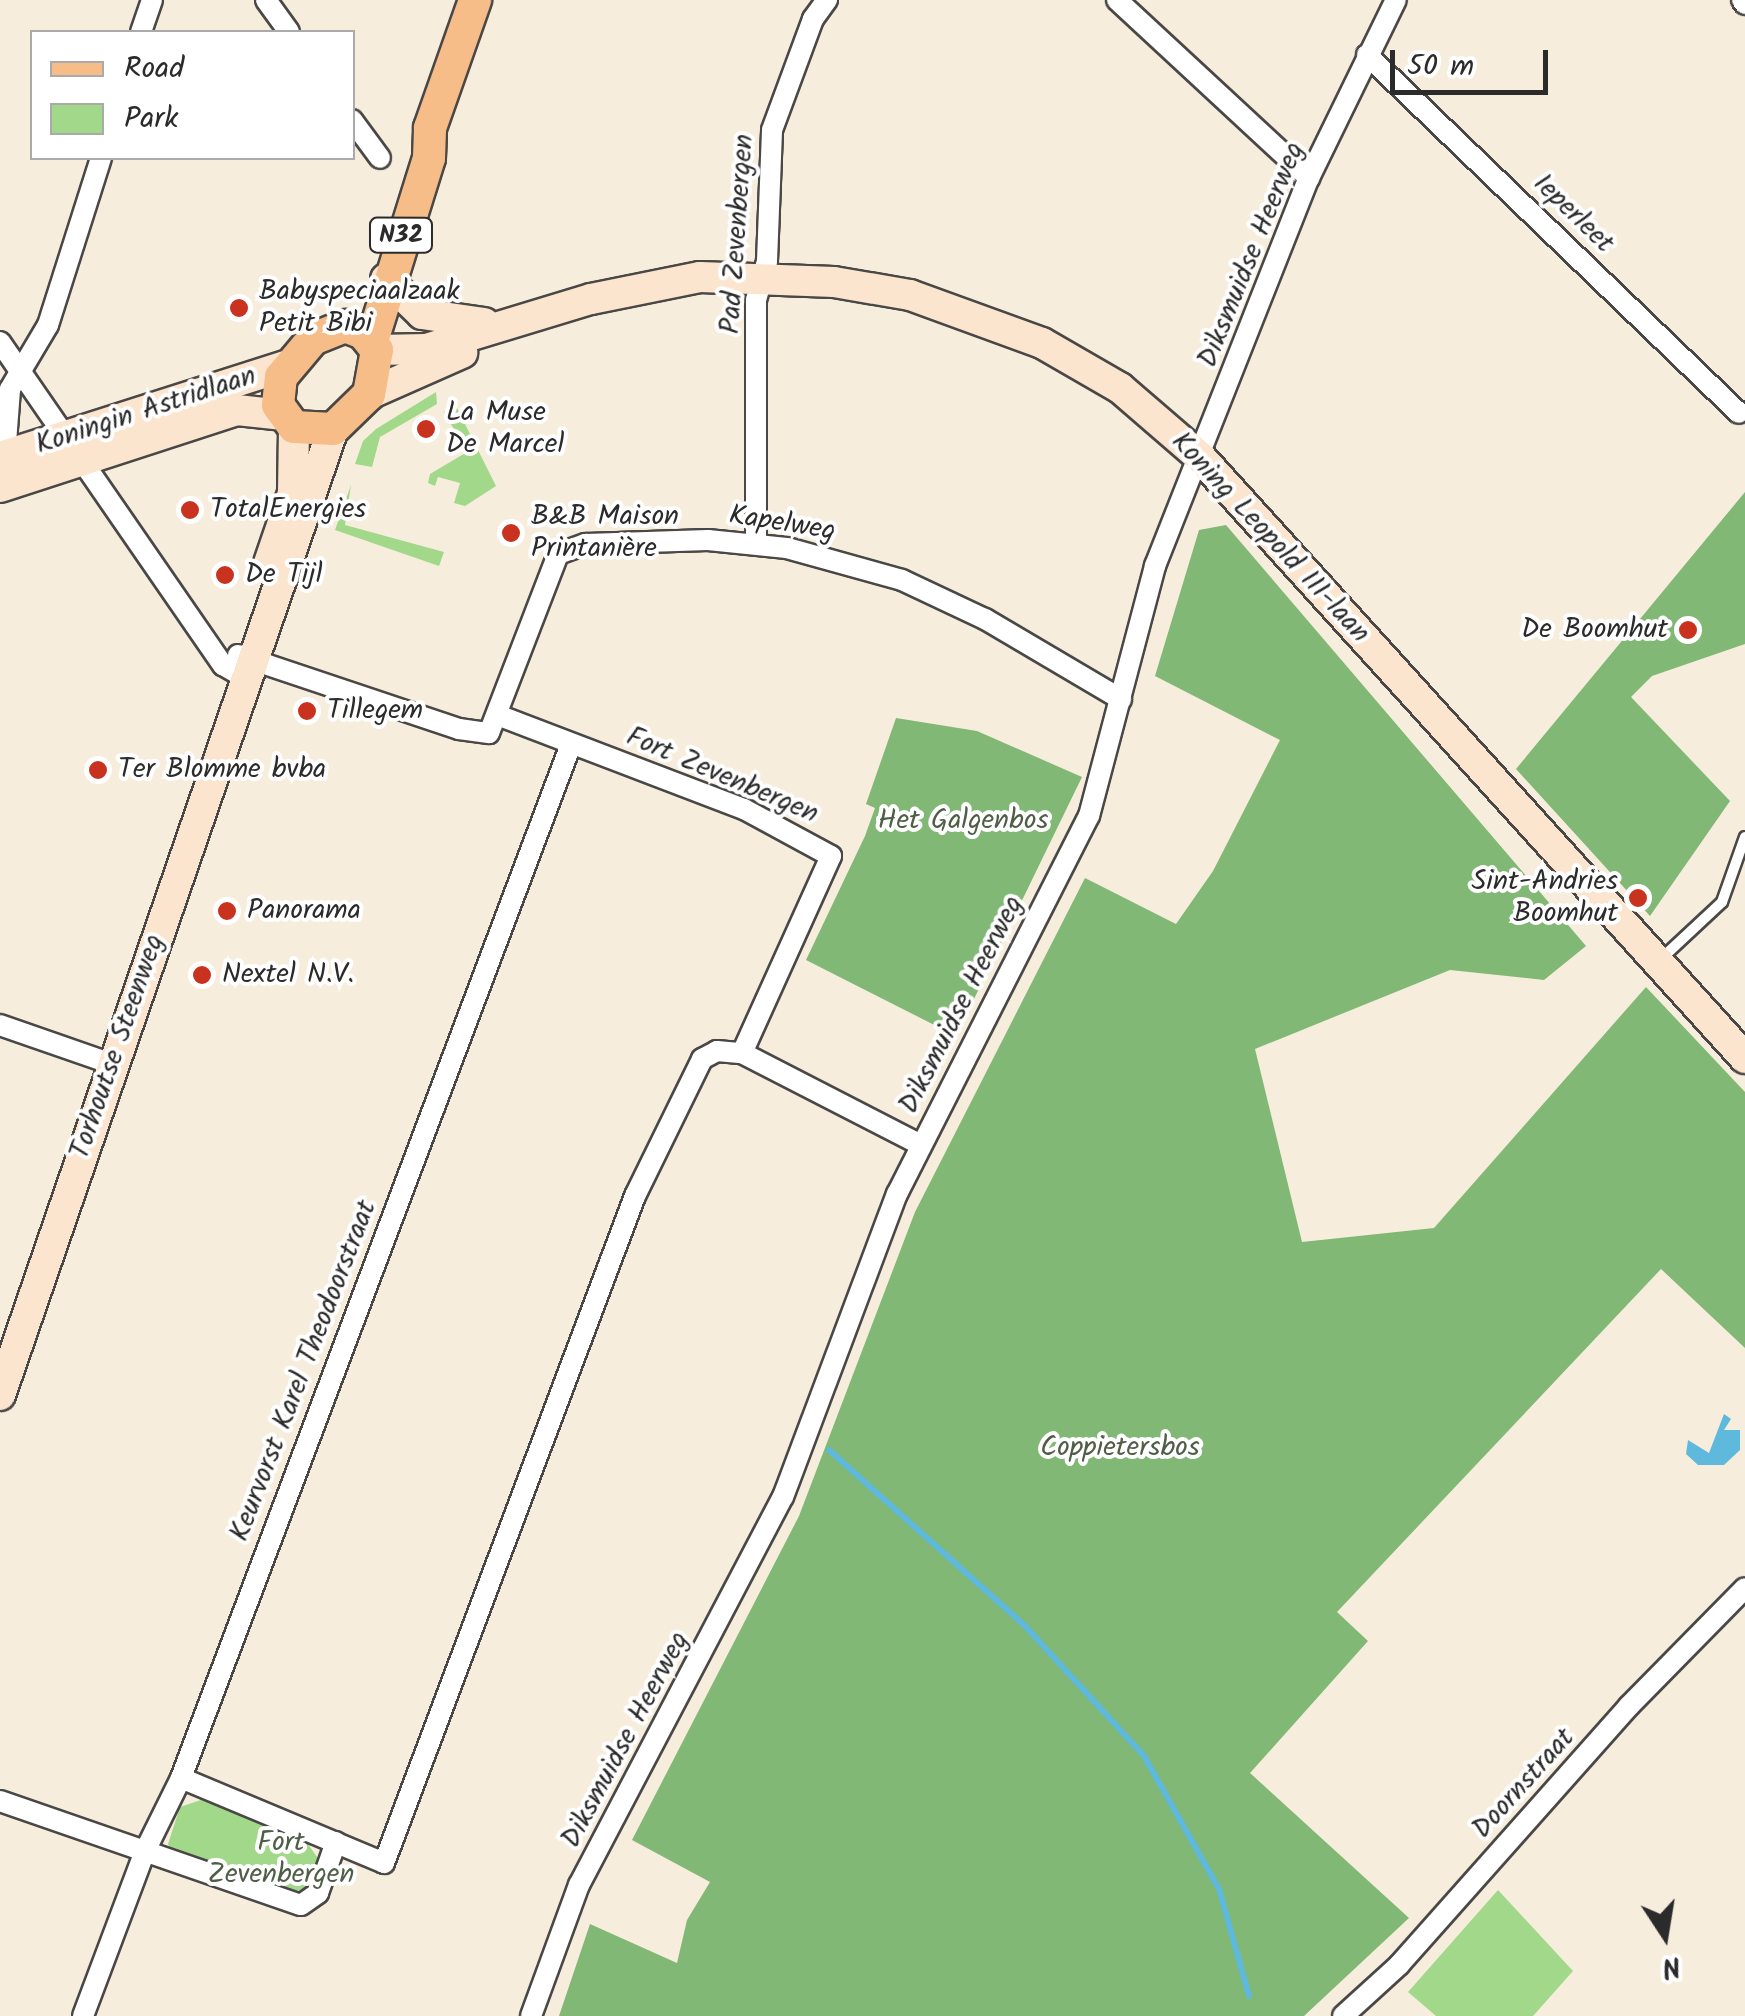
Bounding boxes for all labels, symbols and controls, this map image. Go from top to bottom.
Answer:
legend [30,30,355,160]
scale bar [1395,30,1552,92]
text: 50 m [1407,43,1474,91]
text: Road [124,45,184,93]
text: Park [124,95,178,143]
street label: Pad Zevenbergen [714,133,762,335]
street label: Diksmuidse Heerweg [1191,137,1313,373]
street label: Ieperleet [1526,167,1620,261]
road number: N32 [368,215,434,255]
place label: Babyspeciaalzaak Petit Bibi [259,275,460,341]
marker: Babyspeciaalzaak Petit Bibi [228,297,250,319]
street label: Koningin Astridlaan [32,360,260,462]
place label: La Muse De Marcel [446,396,564,462]
marker: La Muse De Marcel [415,418,437,440]
street label: Koning Leopold III-laan [1164,426,1376,650]
place label: TotalEnergies [210,493,366,527]
marker: TotalEnergies [179,499,201,521]
street label: Kapelweg [726,499,838,549]
place label: B&B Maison Printanière [531,500,679,566]
marker: B&B Maison Printanière [500,522,522,544]
place label: De Tijl [245,558,323,592]
marker: De Tijl [214,564,236,586]
place label: De Boomhut [1521,613,1668,647]
marker: De Boomhut [1677,619,1699,641]
place label: Tillegem [327,694,423,728]
marker: Tillegem [296,700,318,722]
street label: Fort Zevenbergen [621,720,823,832]
place label: Ter Blomme bvba [118,753,326,787]
marker: Ter Blomme bvba [87,759,109,781]
park label: Het Galgenbos [878,804,1048,838]
place label: Sint-Andries Boomhut [1471,865,1618,931]
marker: Sint-Andries Boomhut [1627,887,1649,909]
street label: Diksmuidse Heerweg [893,890,1031,1120]
place label: Panorama [247,894,361,928]
marker: Panorama [216,900,238,922]
street label: Torhoutse Steenweg [64,930,172,1164]
place label: Nextel N.V. [222,958,354,992]
marker: Nextel N.V. [191,964,213,986]
street label: Keurvorst Karel Theodoorstraat [223,1196,385,1546]
park label: Coppietersbos [1040,1431,1200,1465]
street label: Diksmuidse Heerweg [555,1626,697,1854]
street label: Doornstraat [1466,1722,1582,1846]
park label: Fort Zevenbergen [208,1826,354,1892]
north arrow [1615,1886,1715,1986]
text: N [1658,1942,1685,1990]

